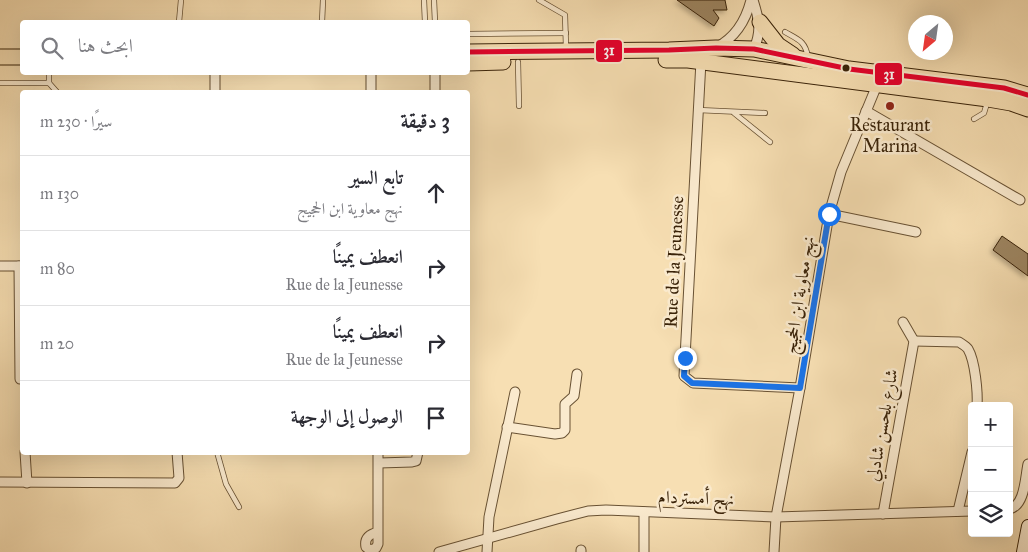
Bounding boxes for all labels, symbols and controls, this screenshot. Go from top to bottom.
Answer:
north arrow [908,15,953,60]
search box [20,20,470,75]
icon: search [38,34,66,62]
text: ابحث هنا [78,34,133,57]
line badge: 31 [595,39,623,63]
text: 31 [603,42,615,60]
line badge: 31 [874,62,903,86]
unlabelled marker [841,63,851,73]
text: 31 [883,66,895,84]
marker: Restaurant Marina [884,100,896,112]
text: 3 دقيقة [400,108,450,134]
text: سيرًا · 230 m [40,112,112,131]
place label: Restaurant Marina [850,114,931,157]
text: تابع السير [349,166,403,189]
icon: ahead [422,179,450,207]
text: 130 m [40,184,79,203]
street label: Rue de la Jeunesse [660,195,689,329]
text: نهج معاوية ابن الحجيج [297,199,403,218]
route start [818,203,841,226]
street label: نهج معاوية ابن الحجيج [779,234,824,356]
text: انعطف يمينًا [333,245,403,268]
icon: right [422,254,450,282]
text: 80 m [40,259,75,278]
text: Rue de la Jeunesse [286,275,403,294]
text: انعطف يمينًا [333,320,403,343]
icon: right [422,329,450,357]
text: 20 m [40,334,74,353]
route end [674,347,697,370]
text: Rue de la Jeunesse [286,350,403,369]
street label: شارع بلحسن شادلي [861,367,907,484]
map controls [968,402,1013,537]
button: + [968,402,1013,447]
icon: arrive [422,404,450,432]
text: الوصول إلى الوجهة [291,405,403,428]
button: − [968,447,1013,492]
street label: نهج أمستردام [657,484,735,515]
button: layers [968,492,1013,537]

